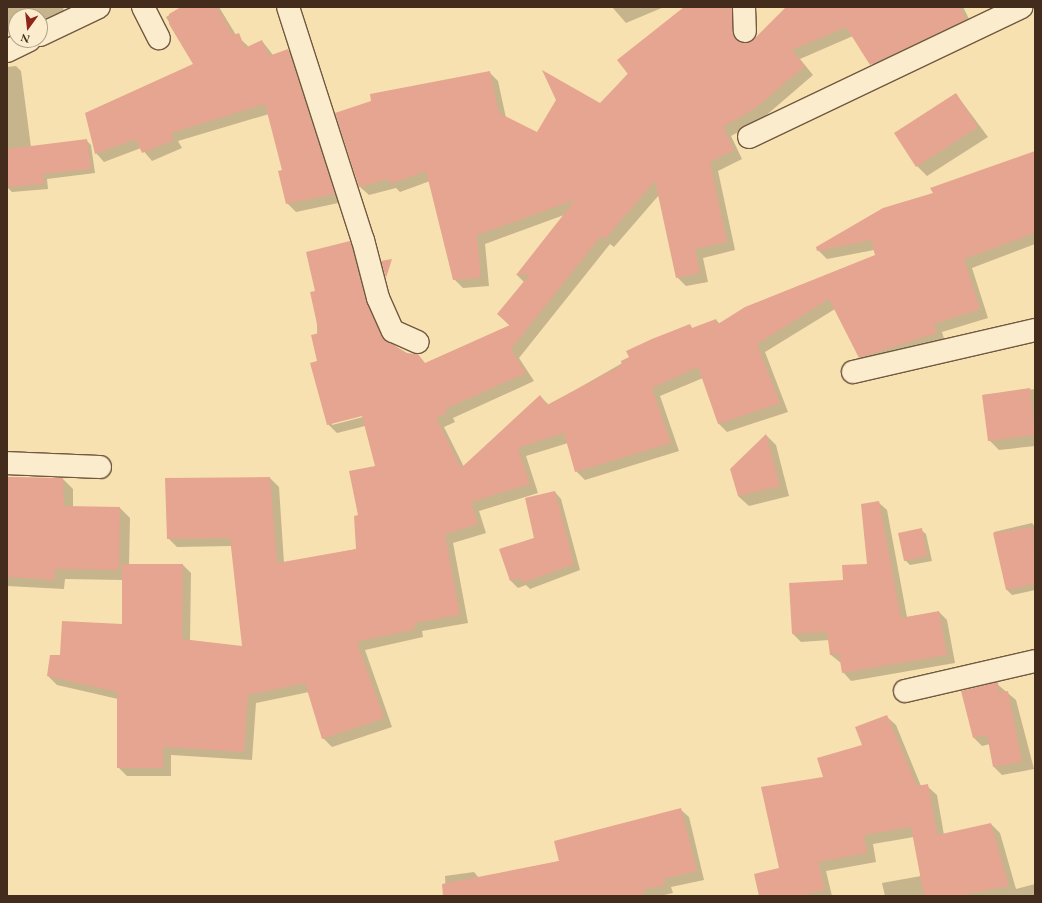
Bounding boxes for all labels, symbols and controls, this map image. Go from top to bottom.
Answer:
north arrow [8,8,48,48]
text: N [19,31,31,47]

